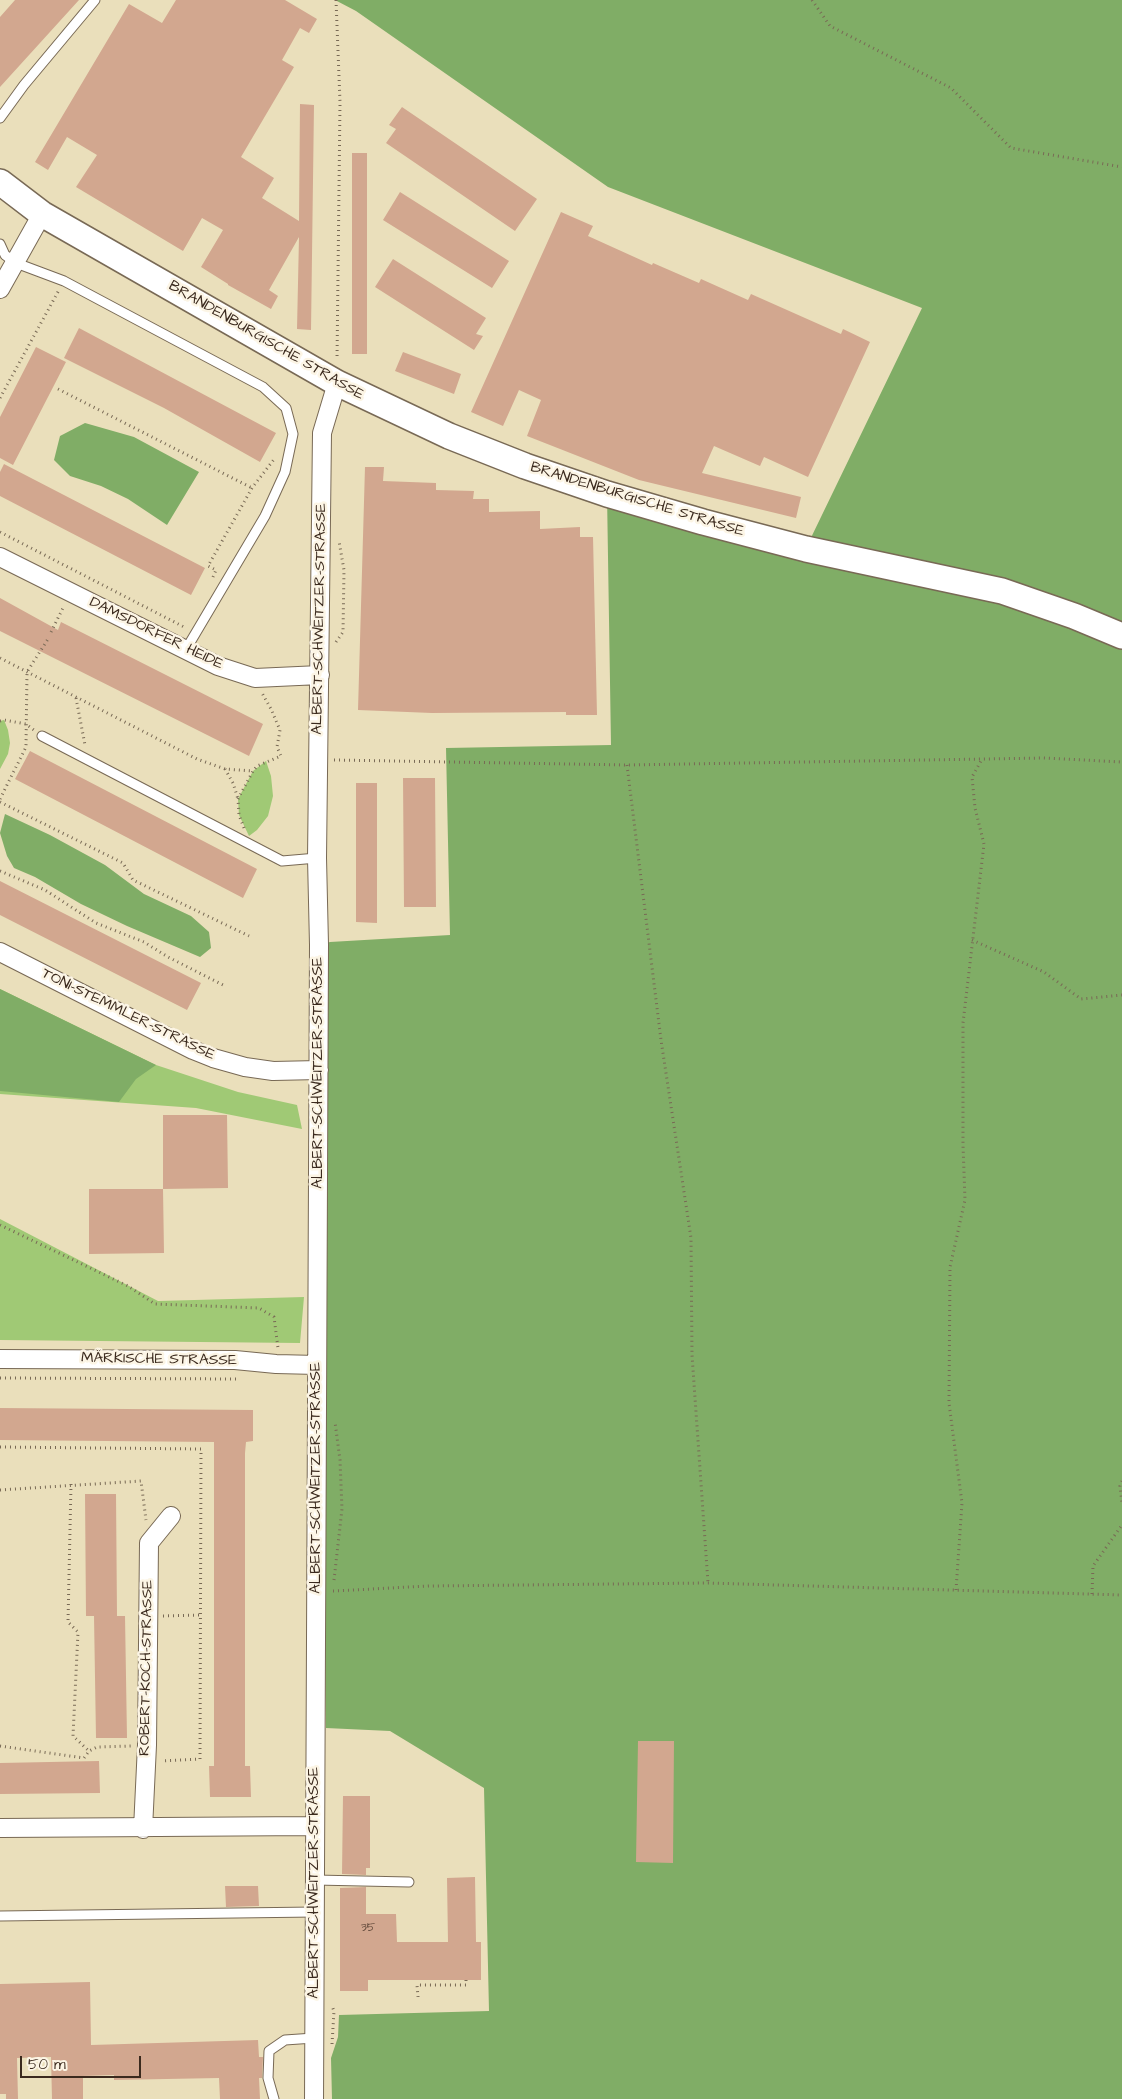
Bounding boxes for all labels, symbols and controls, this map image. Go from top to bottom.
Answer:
street label: BRANDENBURGISCHE STRASSE [165,278,367,404]
street label: BRANDENBURGISCHE STRASSE [528,459,746,541]
street label: ALBERT-SCHWEITZER-STRASSE [309,503,331,735]
street label: DAMSDORFER HEIDE [86,594,226,674]
street label: ALBERT-SCHWEITZER-STRASSE [310,957,328,1189]
street label: TONI-STEMMLER-STRASSE [38,965,218,1065]
street label: MÄRKISCHE STRASSE [81,1350,237,1370]
street label: ALBERT-SCHWEITZER-STRASSE [308,1362,326,1594]
street label: ROBERT-KOCH-STRASSE [136,1580,158,1756]
street label: ALBERT-SCHWEITZER-STRASSE [306,1767,324,1999]
house number: 35 [361,1921,375,1935]
scale bar [22,2046,144,2078]
text: 50 m [28,2054,66,2075]

